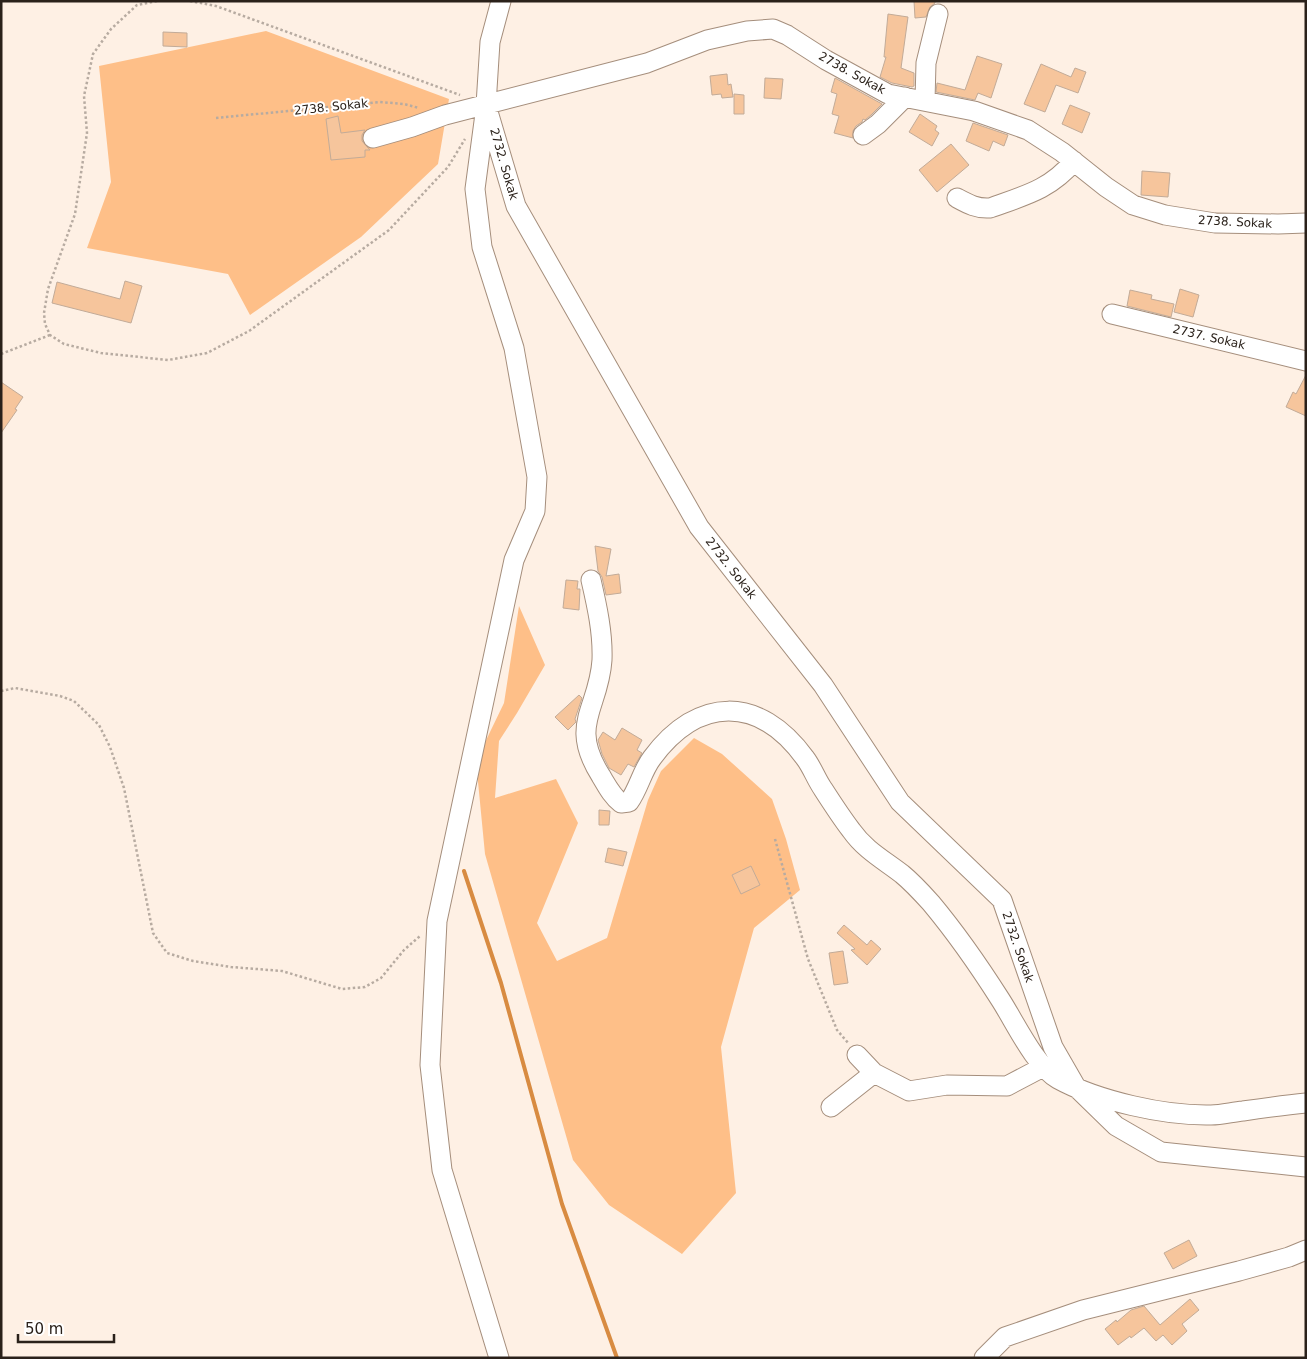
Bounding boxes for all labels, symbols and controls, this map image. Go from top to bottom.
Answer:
street label: 2738. Sokak [816,49,888,97]
street label: 2738. Sokak [293,96,369,118]
street label: 2732. Sokak [487,126,521,202]
street label: 2738. Sokak [1198,213,1272,231]
street label: 2737. Sokak [1171,322,1247,352]
street label: 2732. Sokak [703,534,759,602]
street label: 2732. Sokak [999,910,1037,984]
scale bar [18,1312,114,1344]
text: 50 m [25,1320,63,1338]

